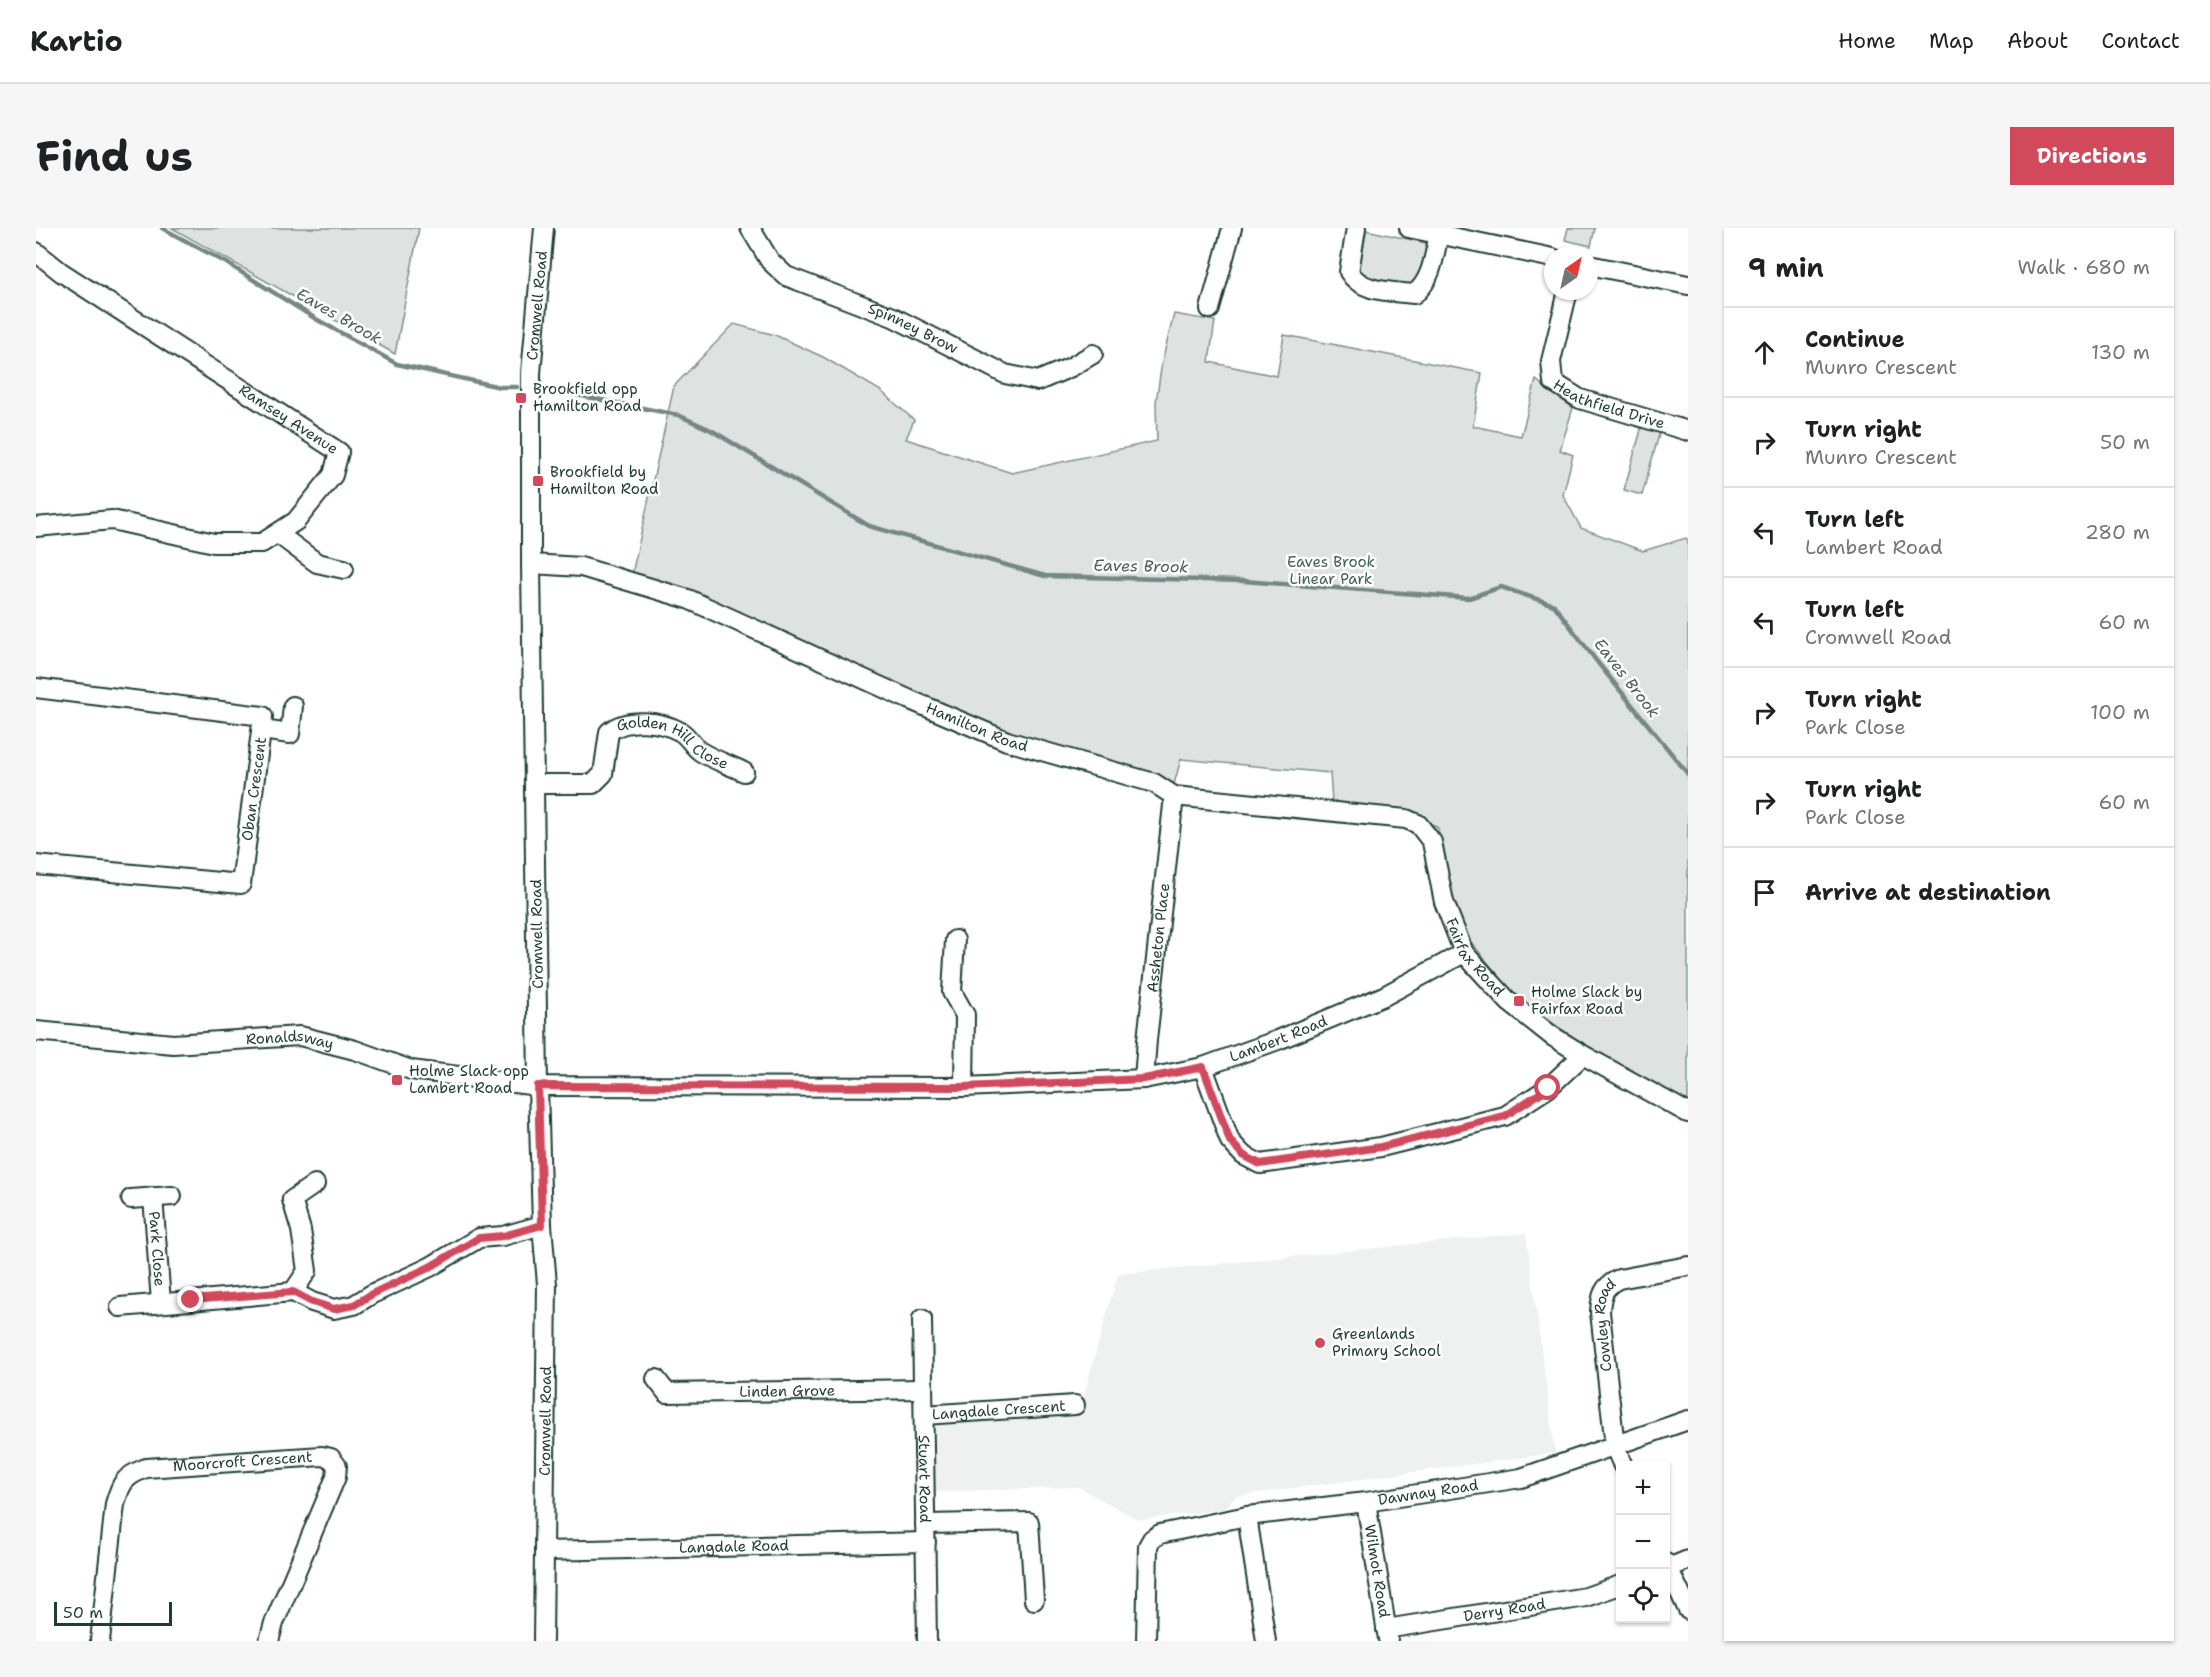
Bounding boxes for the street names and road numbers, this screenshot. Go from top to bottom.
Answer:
street label: Cromwell Road [522,250,552,361]
street label: Spinney Brow [865,298,962,358]
street label: Heathfield Drive [1549,375,1667,434]
street label: Ramsey Avenue [235,380,342,459]
street label: Hamilton Road [923,698,1031,757]
street label: Golden Hill Close [614,712,731,774]
street label: Oban Crescent [237,736,271,842]
street label: Cromwell Road [526,878,548,989]
street label: Assheton Place [1142,882,1174,994]
street label: Fairfax Road [1441,915,1509,1001]
street label: Lambert Road [1227,1010,1331,1067]
street label: Ronaldsway [245,1026,336,1054]
street label: Park Close [144,1210,170,1287]
street label: Cowley Road [1590,1273,1620,1373]
street label: Cromwell Road [535,1365,556,1476]
street label: Linden Grove [739,1380,835,1402]
street label: Langdale Crescent [931,1396,1066,1424]
street label: Stuart Road [914,1435,935,1524]
street label: Moorcroft Crescent [172,1447,313,1476]
street label: Dawnay Road [1377,1475,1480,1510]
street label: Wilmot Road [1360,1523,1395,1620]
street label: Langdale Road [679,1535,790,1558]
street label: Derry Road [1462,1594,1547,1626]

